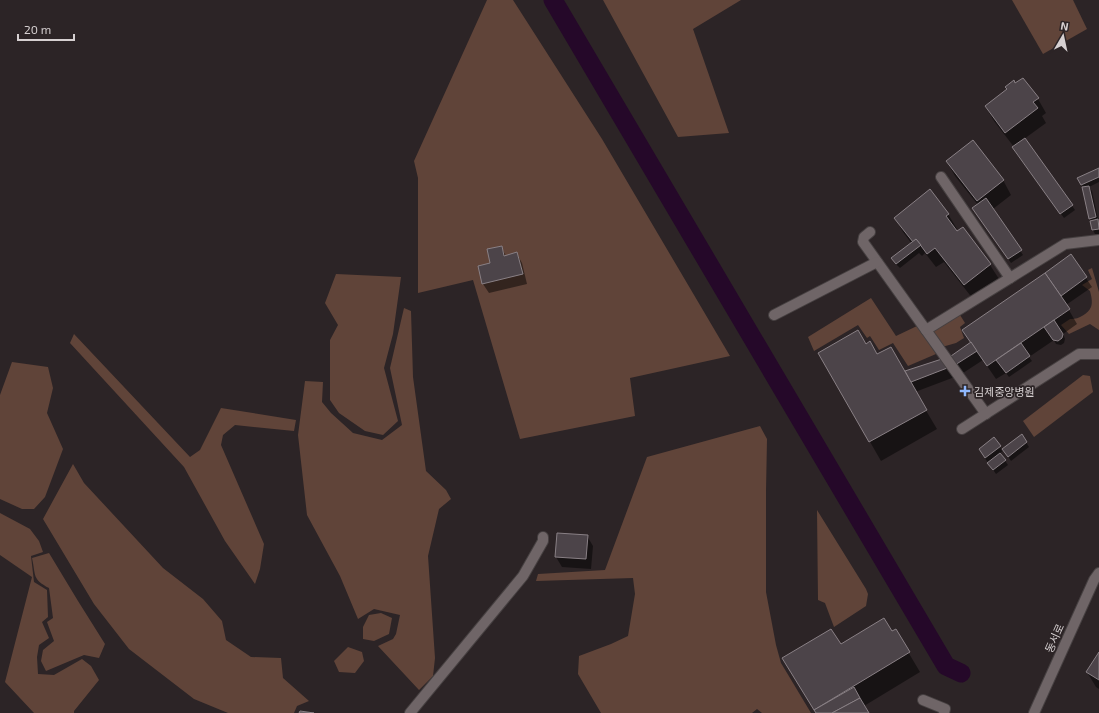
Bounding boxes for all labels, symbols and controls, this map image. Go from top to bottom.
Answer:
scale bar [18,16,74,42]
north arrow [1043,16,1083,56]
text: N [1060,19,1070,33]
text: 20 m [24,22,51,36]
marker: 김제중앙병원 [959,385,971,397]
place label: 김제중앙병원 [974,385,1035,398]
street label: 동서로 [1042,621,1066,655]

